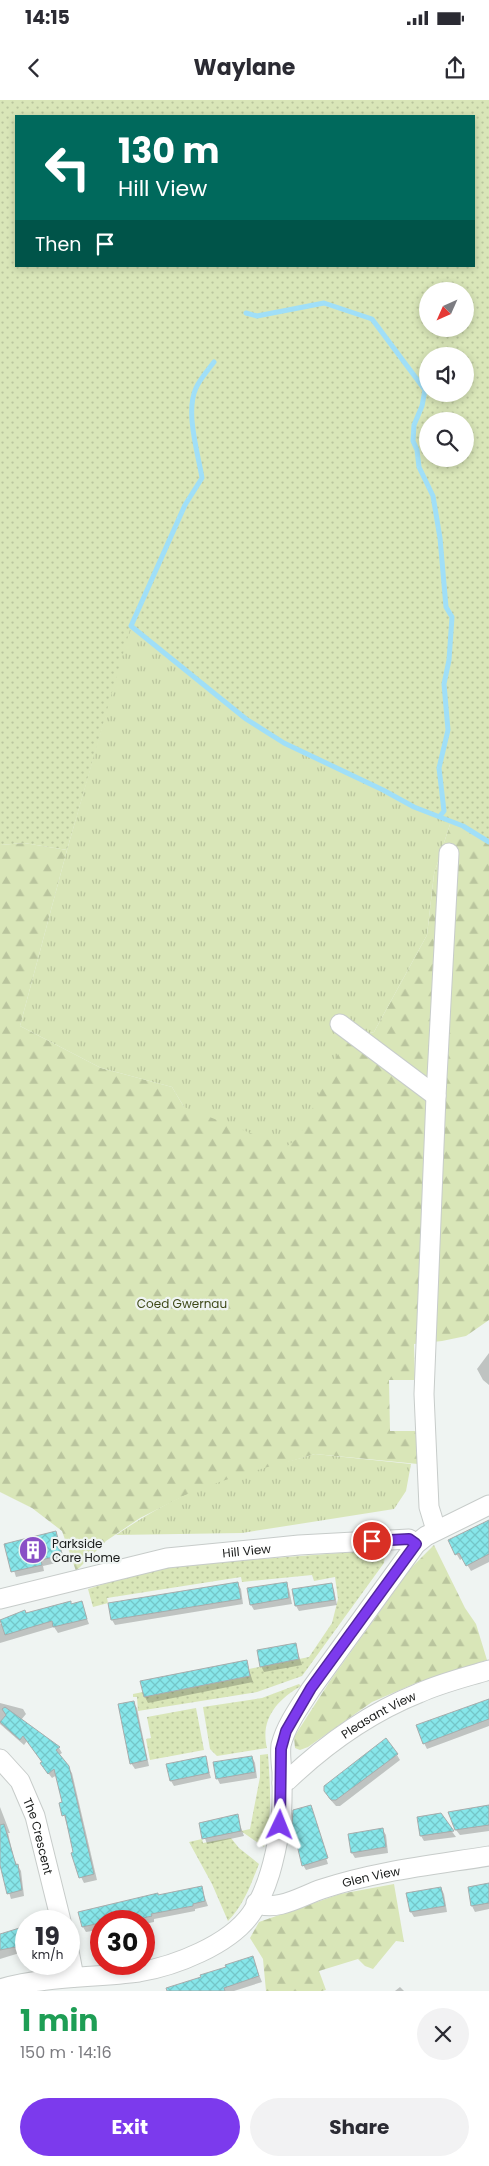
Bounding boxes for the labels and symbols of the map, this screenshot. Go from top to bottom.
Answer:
north arrow [419,282,474,338]
park label: Coed Gwernau [137,1295,227,1312]
pin [351,1520,393,1562]
building icon: Parkside Care Home [18,1535,48,1565]
place label: Parkside Care Home [52,1535,120,1566]
street label: Hill View [222,1539,272,1561]
street label: Pleasant View [337,1687,419,1742]
street label: The Crescent [20,1795,58,1876]
position arrow [253,1798,305,1850]
street label: Glen View [340,1862,402,1891]
speed limit sign: 30 [90,1910,155,1975]

